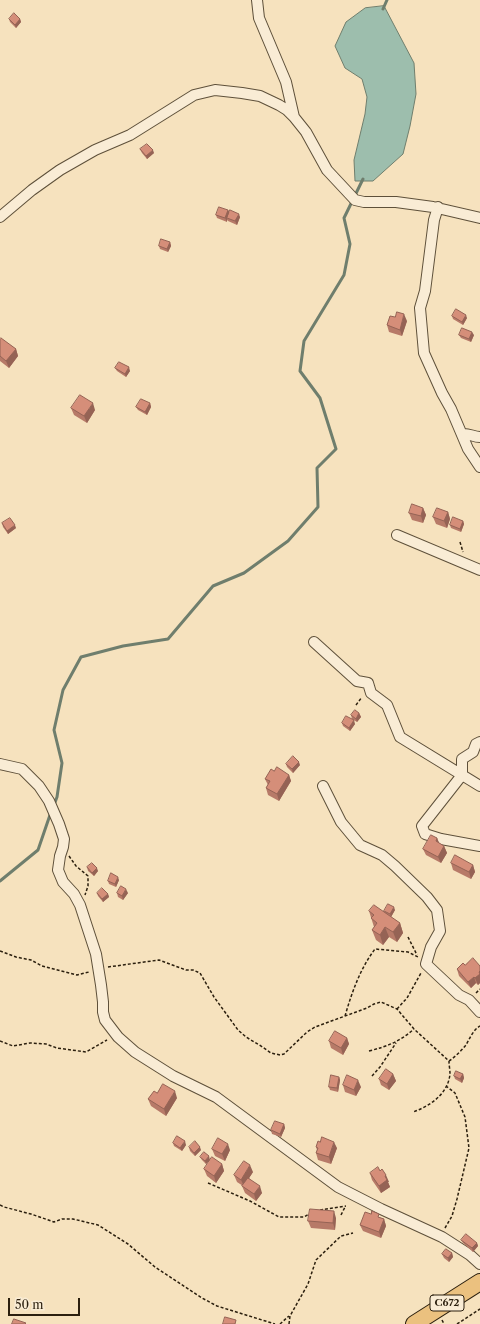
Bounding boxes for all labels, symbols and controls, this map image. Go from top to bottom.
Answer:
scale bar [10,1290,82,1316]
road number: C672 [430,1295,464,1311]
text: 50 m [15,1297,44,1312]

